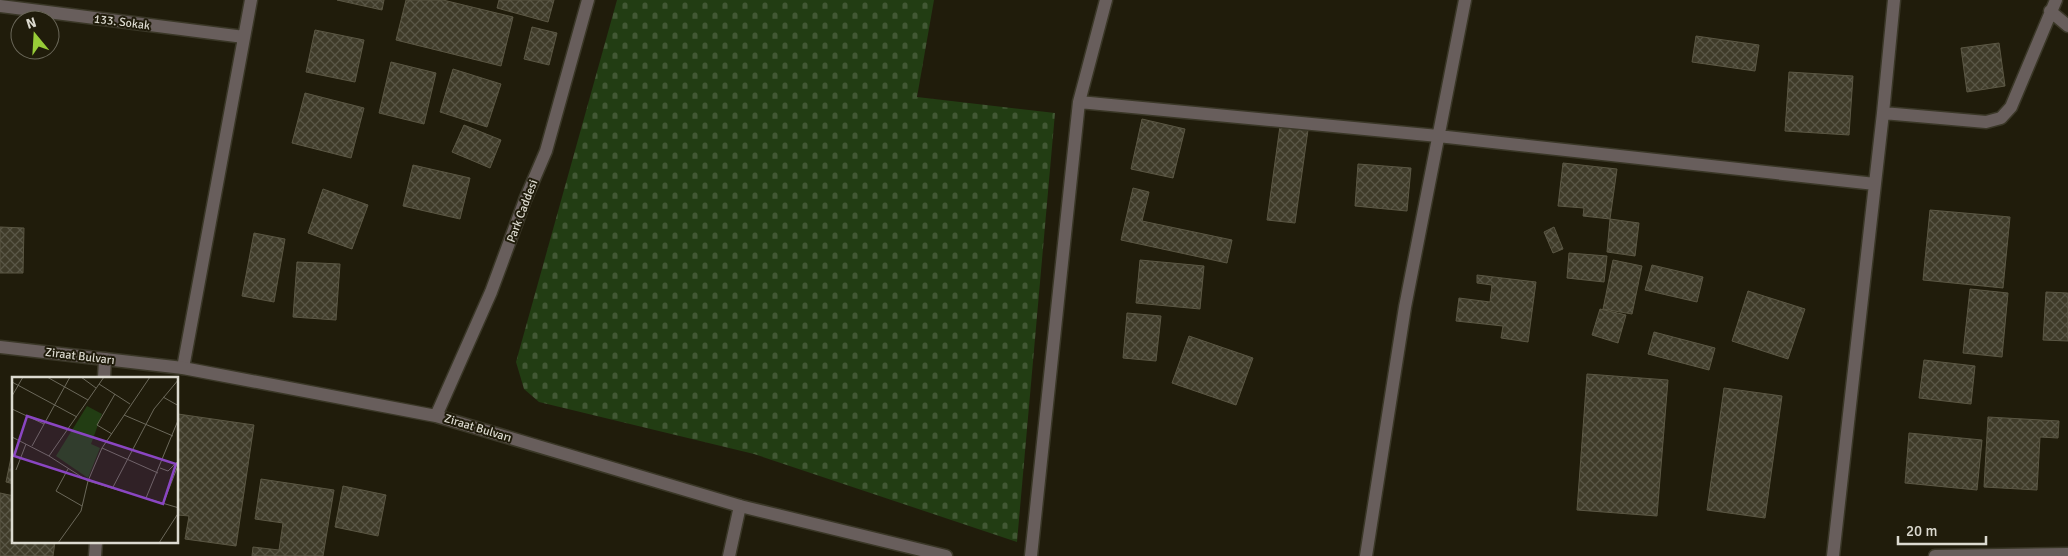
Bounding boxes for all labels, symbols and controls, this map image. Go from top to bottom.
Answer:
north arrow [10,10,60,60]
street label: 133. Sokak [93,12,151,33]
text: N [24,14,38,33]
street label: Park Caddesi [504,178,541,245]
street label: Ziraat Bulvarı [44,345,116,368]
inset map [12,377,179,544]
street label: Ziraat Bulvarı [442,411,513,446]
scale bar [1898,514,1986,546]
text: 20 m [1906,522,1937,540]

